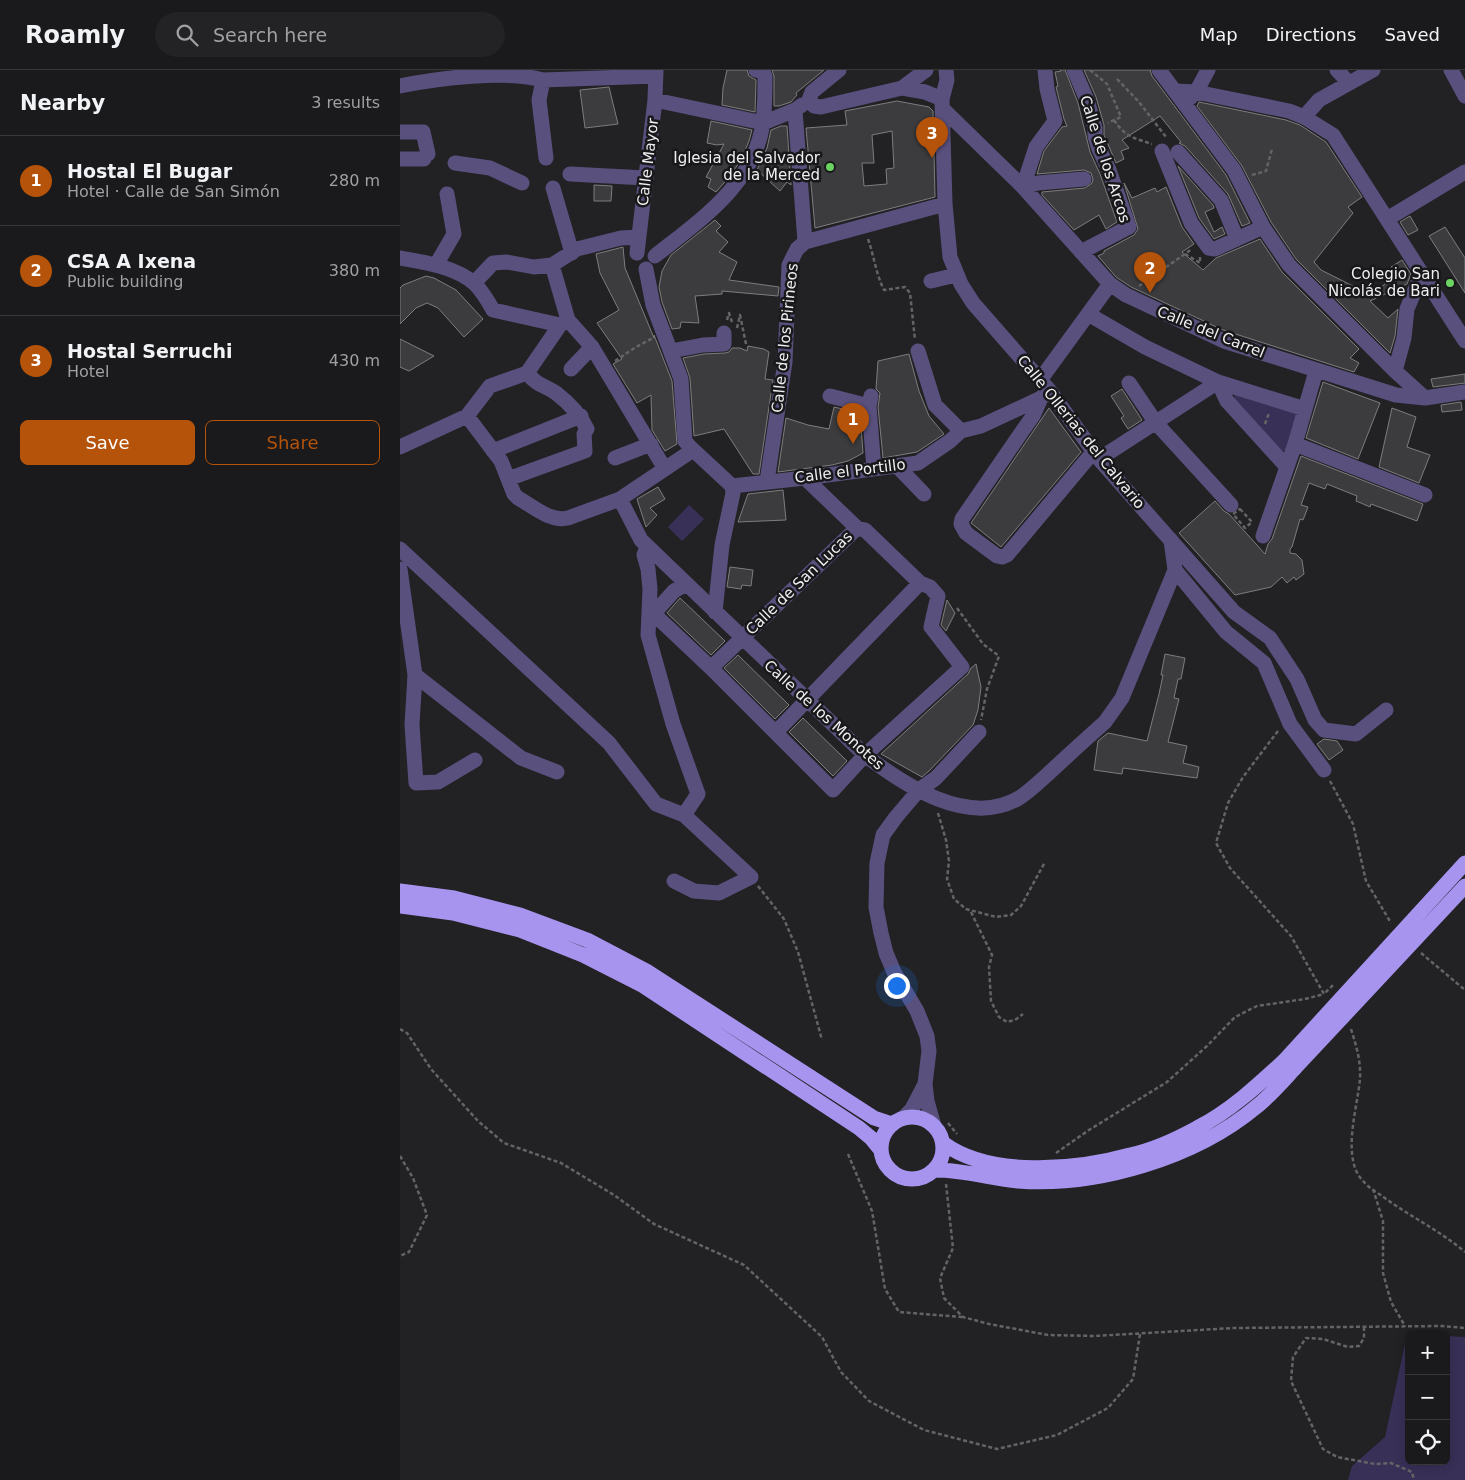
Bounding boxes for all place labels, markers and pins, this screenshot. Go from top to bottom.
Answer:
pin: 3 [916,117,948,158]
place label: Iglesia del Salvador de la Merced [673,149,821,184]
marker: Iglesia del Salvador de la Merced [824,161,836,173]
pin: 2 [1134,252,1166,293]
place label: Colegio San Nicolás de Bari [1328,265,1440,300]
marker: Colegio San Nicolás de Bari [1444,277,1456,289]
pin: 1 [837,403,869,444]

